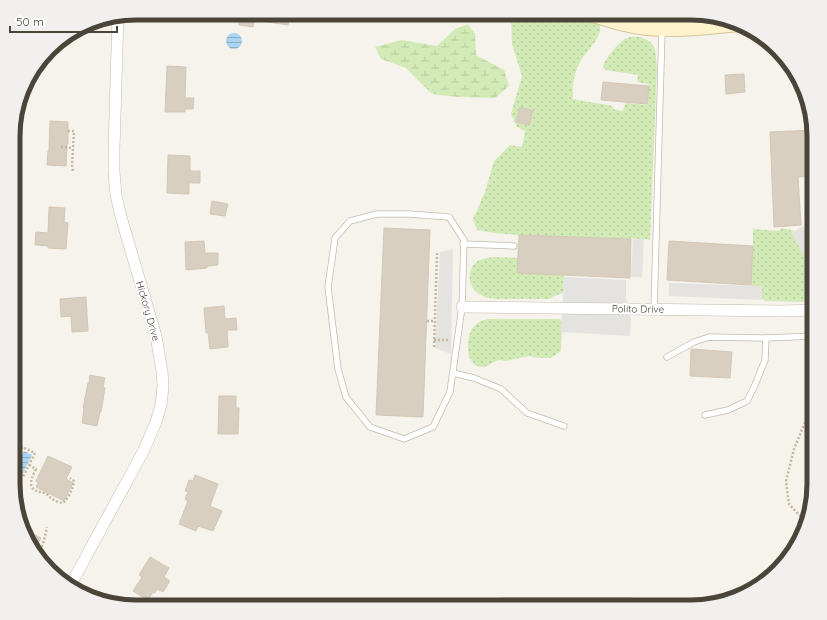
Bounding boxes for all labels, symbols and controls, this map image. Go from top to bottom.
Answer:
scale bar [10,8,117,34]
text: 50 m [16,14,44,29]
street label: Hickory Drive [133,279,163,343]
street label: Polito Drive [612,302,665,316]

